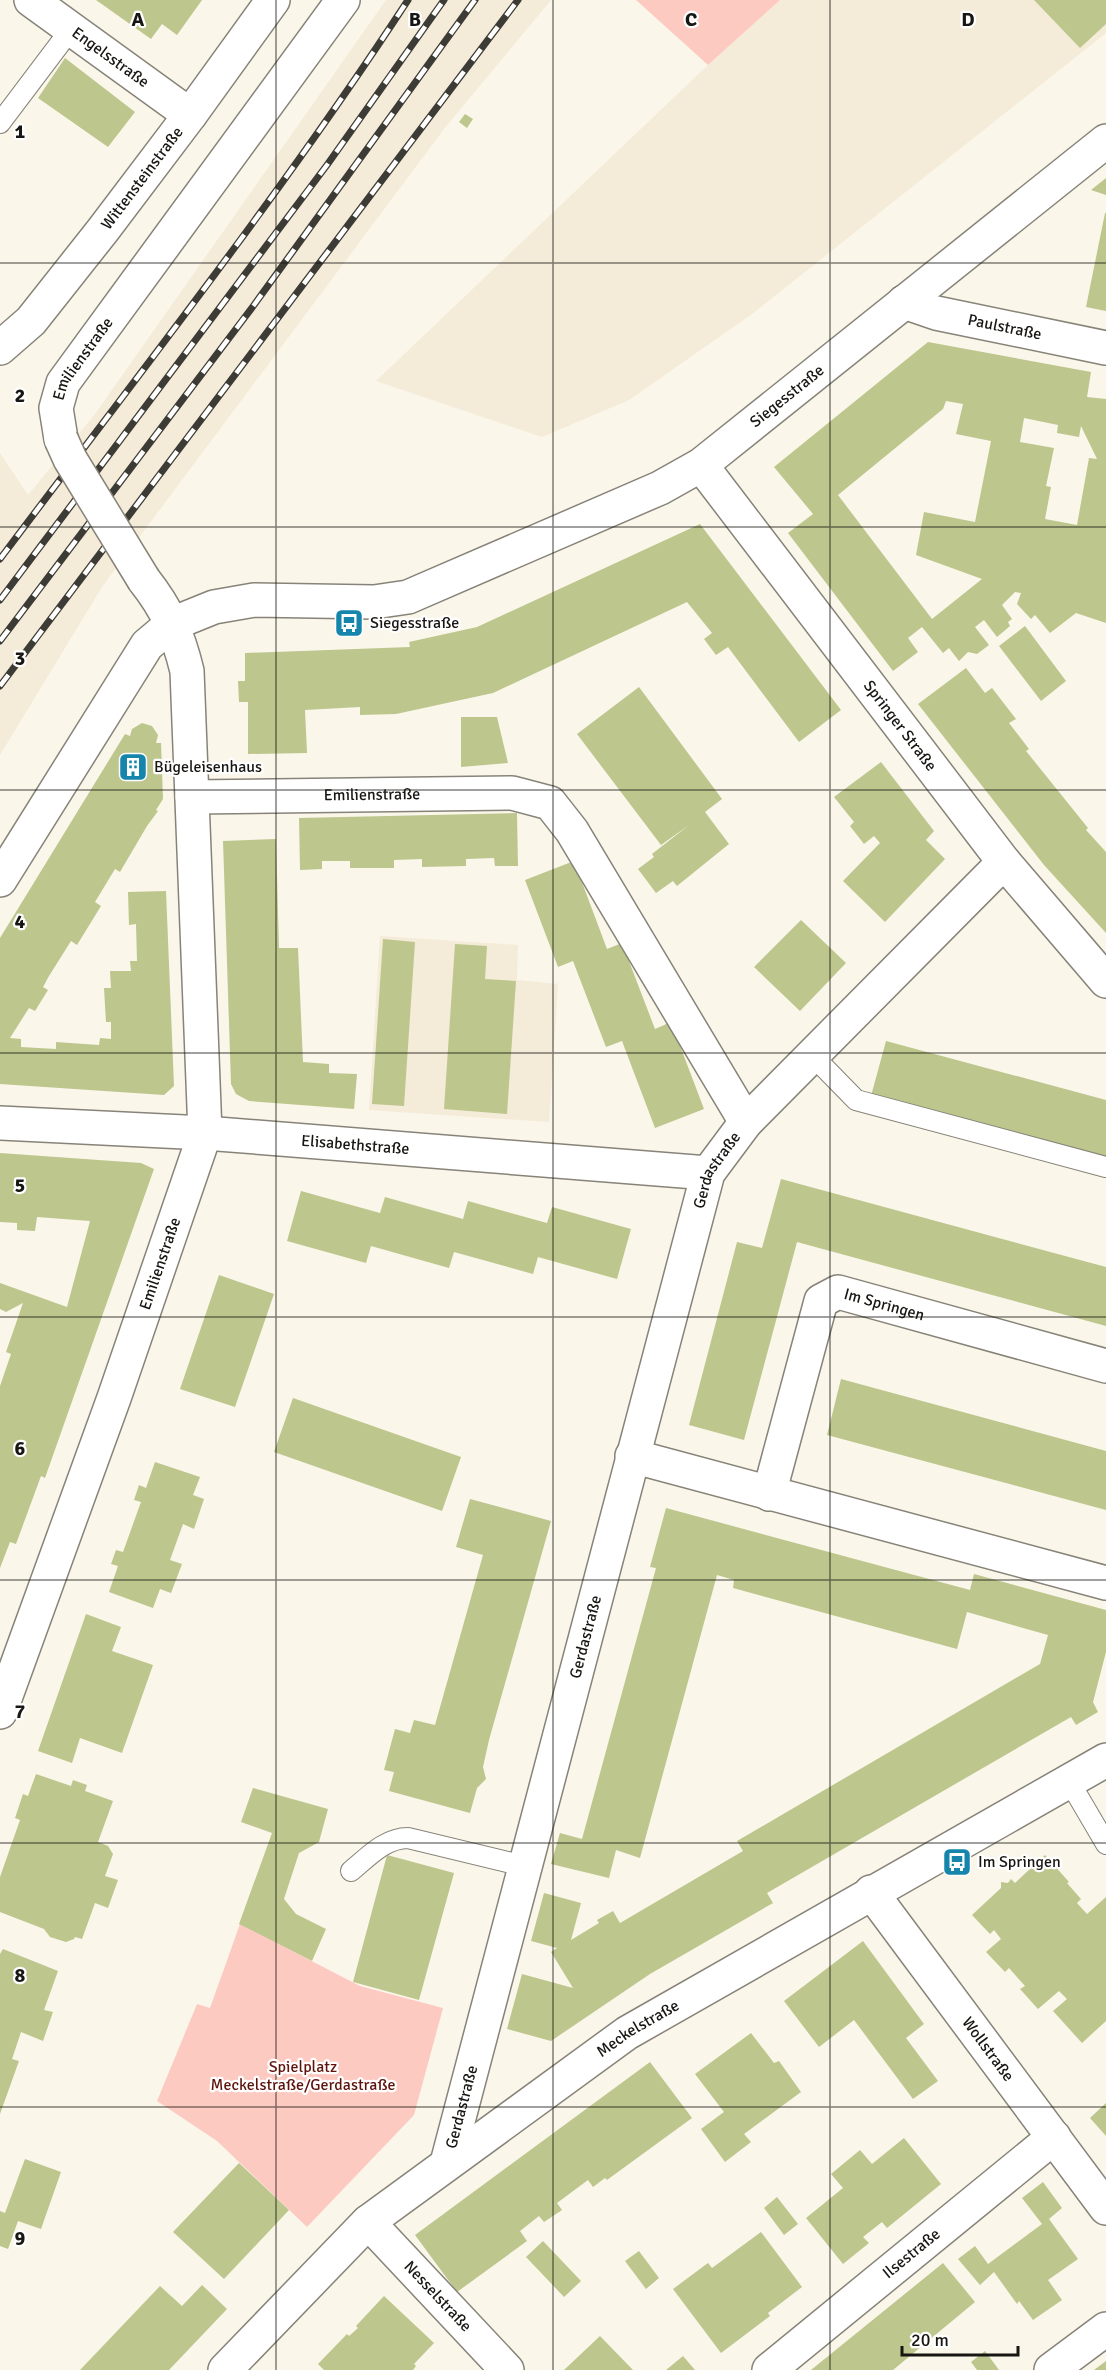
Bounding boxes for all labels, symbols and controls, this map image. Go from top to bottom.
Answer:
text: A [132,7,145,32]
text: B [409,7,421,32]
text: C [685,7,697,32]
text: D [961,7,975,32]
street label: Engelsstraße [68,23,153,92]
text: 1 [15,119,26,144]
street label: Wittensteinstraße [97,123,187,234]
street label: Paulstraße [966,310,1043,344]
street label: Emilienstraße [49,313,118,403]
street label: Siegesstraße [746,360,828,432]
text: 2 [15,383,25,408]
bus stop icon: Siegesstraße [333,607,365,639]
place label: Siegesstraße [370,613,459,633]
text: 3 [15,646,25,671]
street label: Springer Straße [859,676,941,775]
building icon: Bügeleisenhaus [117,751,149,783]
place label: Bügeleisenhaus [154,757,262,777]
street label: Emilienstraße [324,784,420,805]
text: 4 [15,909,26,934]
street label: Gerdastraße [689,1128,745,1211]
street label: Elisabethstraße [300,1131,410,1159]
text: 5 [15,1173,25,1198]
street label: Emilienstraße [135,1215,185,1313]
street label: Im Springen [842,1284,927,1325]
text: 6 [15,1436,26,1461]
street label: Gerdastraße [565,1593,606,1681]
text: 7 [15,1699,26,1724]
bus stop icon: Im Springen [941,1846,973,1878]
place label: Im Springen [978,1852,1061,1872]
text: 8 [15,1963,26,1988]
street label: Meckelstraße [593,1995,683,2062]
street label: Wollstraße [958,2013,1018,2085]
park label: Spielplatz Meckelstraße/Gerdastraße [211,2057,395,2095]
street label: Gerdastraße [441,2063,482,2151]
street label: Ilsestraße [878,2224,944,2283]
text: 9 [15,2226,26,2251]
street label: Nesselstraße [400,2257,476,2336]
scale bar [902,2319,1018,2357]
text: 20 m [911,2329,949,2351]

